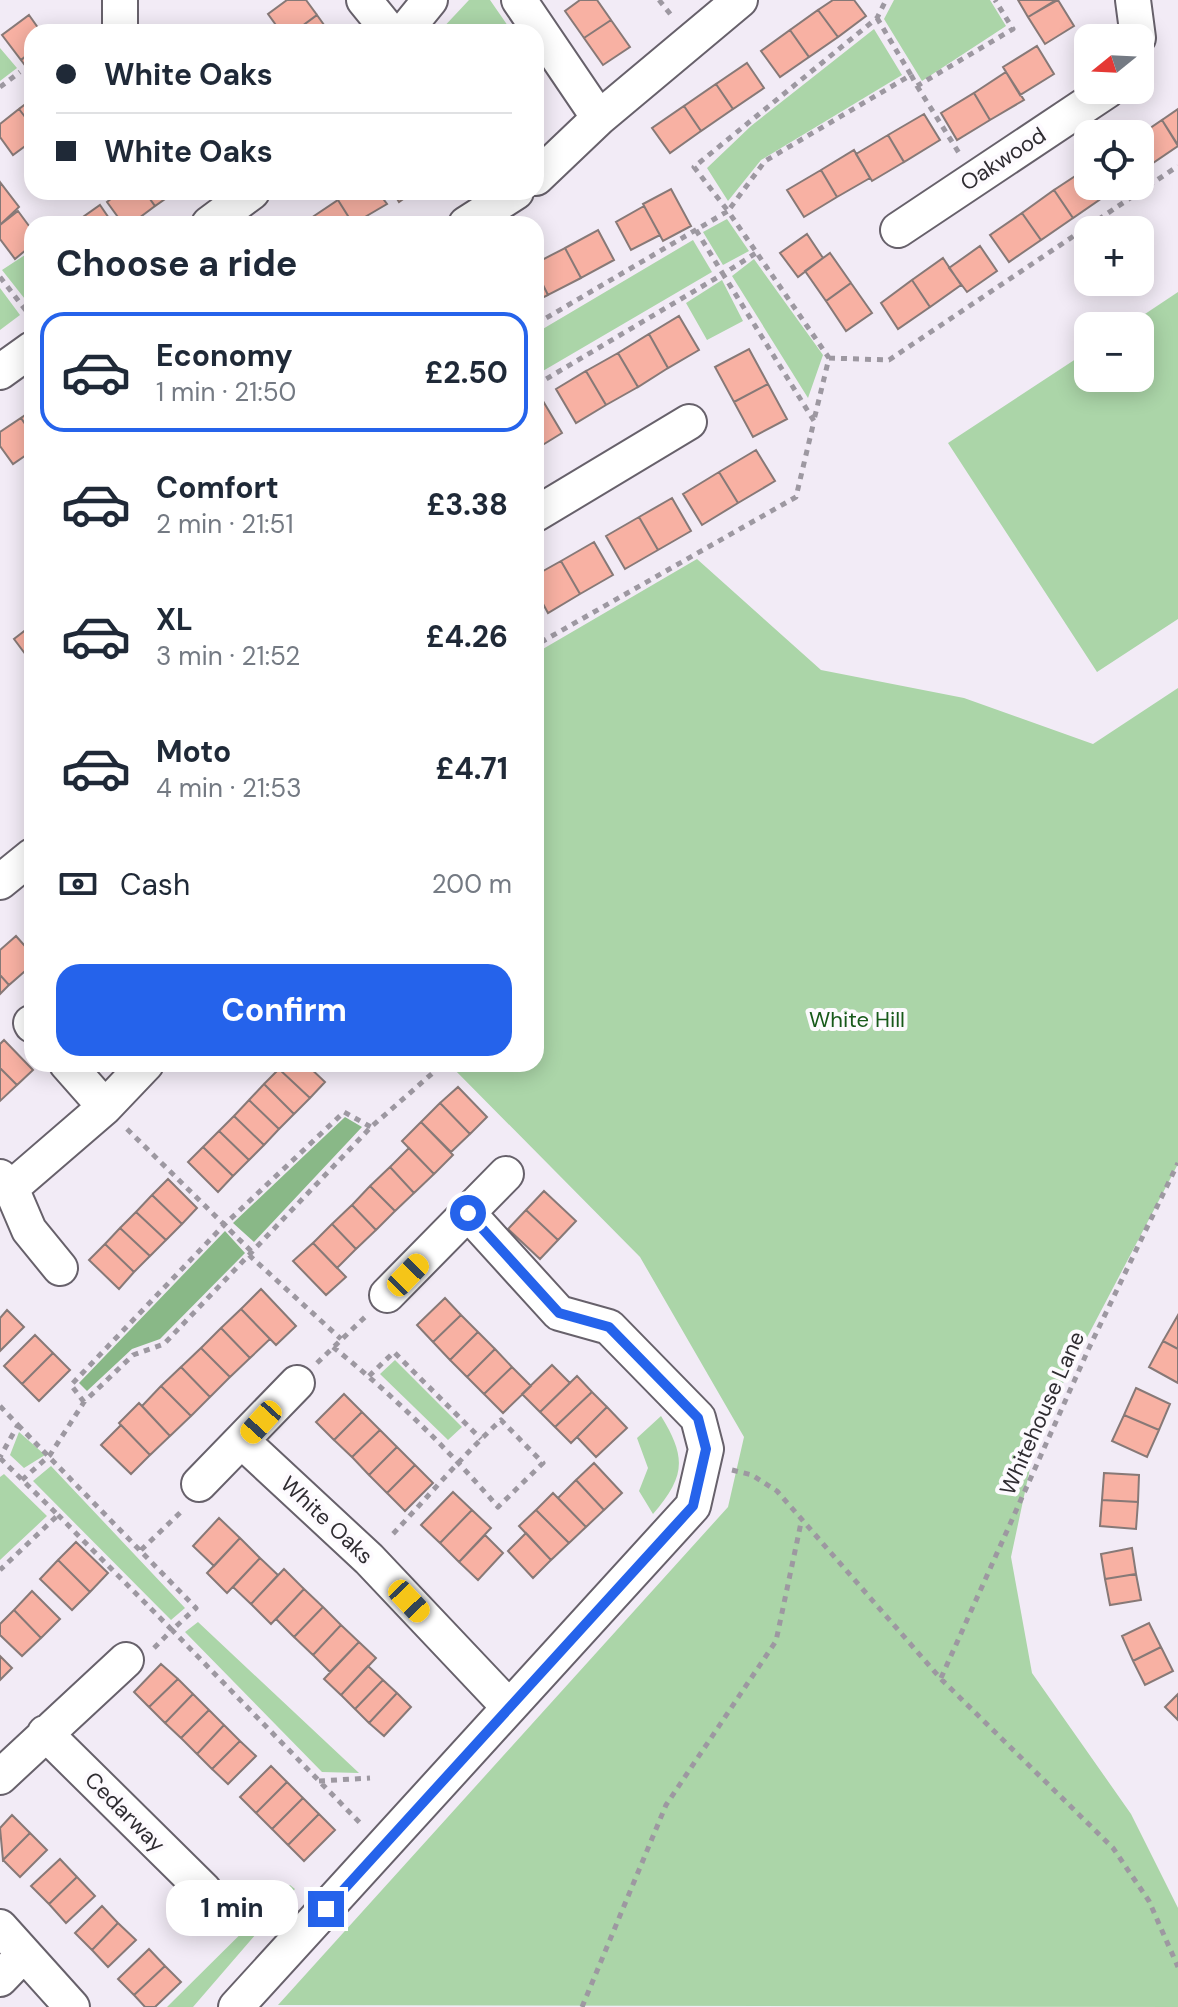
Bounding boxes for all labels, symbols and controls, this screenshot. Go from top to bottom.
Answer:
north arrow [1074,24,1154,104]
map controls [1074,24,1154,392]
text: White Oaks [104,55,273,94]
button: locate [1074,120,1154,200]
street label: Oakwood [955,121,1051,197]
text: White Oaks [104,132,273,171]
button: + [1074,216,1154,296]
text: Choose a ride [56,240,297,287]
button: − [1074,312,1154,392]
icon: car [60,336,132,408]
text: Economy [156,336,293,375]
text: £2.50 [425,353,508,392]
text: 1 min · 21:50 [156,375,296,409]
icon: car [60,468,132,540]
text: Comfort [156,468,279,507]
text: £3.38 [426,485,508,524]
text: 2 min · 21:51 [156,507,294,541]
icon: car [60,600,132,672]
text: XL [156,600,193,639]
text: £4.26 [426,617,508,656]
text: 3 min · 21:52 [156,639,300,673]
icon: car [60,732,132,804]
text: Moto [156,732,231,771]
text: £4.71 [435,749,508,788]
text: 4 min · 21:53 [156,771,302,805]
icon: cash [56,862,100,906]
text: Cash [120,865,190,904]
text: 200 m [432,867,512,901]
button: Confirm [56,964,512,1056]
park label: White Hill [809,1005,905,1034]
route start [450,1195,486,1231]
car [383,1249,433,1301]
street label: Whitehouse Lane [993,1327,1091,1499]
car [236,1396,286,1448]
street label: White Oaks [275,1470,379,1570]
car [384,1575,434,1627]
street label: Cedarway [79,1766,171,1858]
callout: 1 min [166,1881,298,1937]
text: 1 min [200,1891,264,1925]
route end [308,1891,344,1927]

